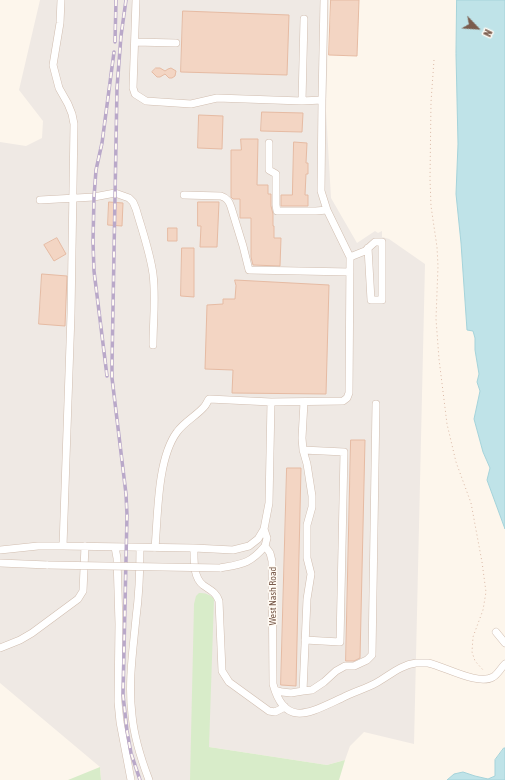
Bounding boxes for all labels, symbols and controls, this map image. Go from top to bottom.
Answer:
north arrow [457,8,497,48]
text: N [481,28,495,39]
street label: West Nash Road [267,567,279,625]

